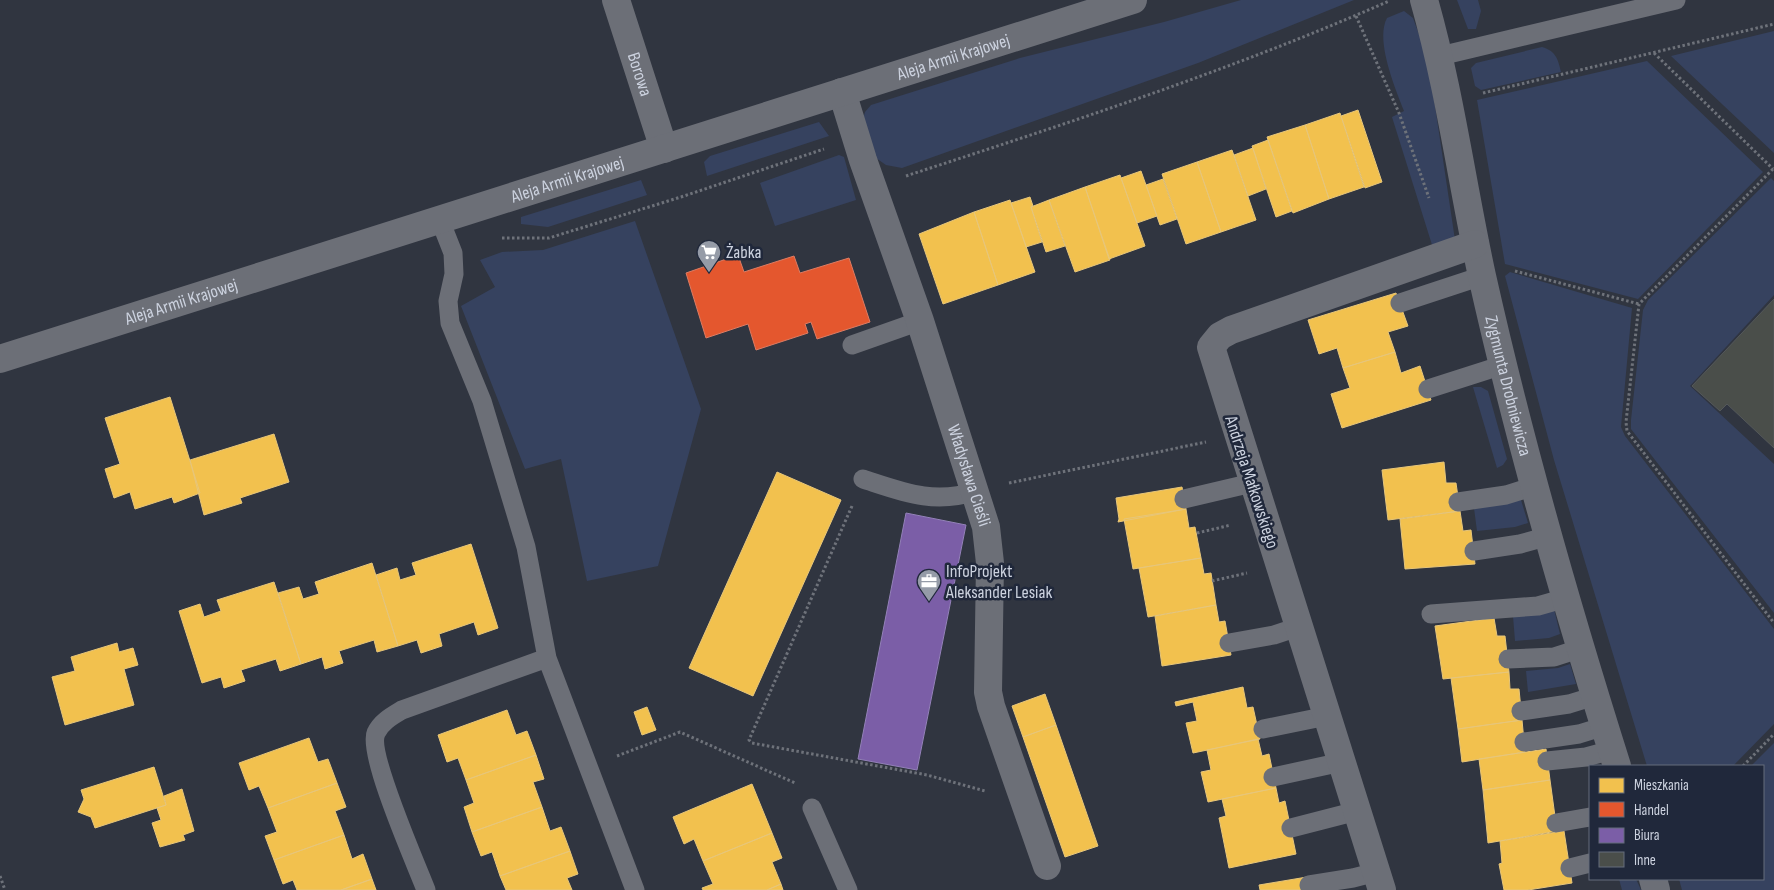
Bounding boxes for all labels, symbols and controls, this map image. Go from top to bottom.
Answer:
street label: Aleja Armii Krajowej [894,30,1012,85]
street label: Borowa [623,50,656,99]
street label: Aleja Armii Krajowej [507,152,626,208]
supermarket icon: Żabka [696,239,722,273]
place label: Żabka [726,242,762,263]
street label: Aleja Armii Krajowej [121,274,240,330]
street label: Zygmunta Drobniewicza [1480,314,1536,458]
street label: Andrzeja Małkowskiego [1220,412,1283,551]
street label: Władysława Cieśli [943,422,995,529]
place label: InfoProjekt Aleksander Lesiak [945,561,1052,603]
office icon: InfoProjekt Aleksander Lesiak [916,568,942,602]
legend [1589,765,1764,880]
text: Mieszkania [1634,776,1689,795]
text: Handel [1634,801,1669,820]
text: Biura [1634,826,1660,845]
text: Inne [1634,851,1656,870]

